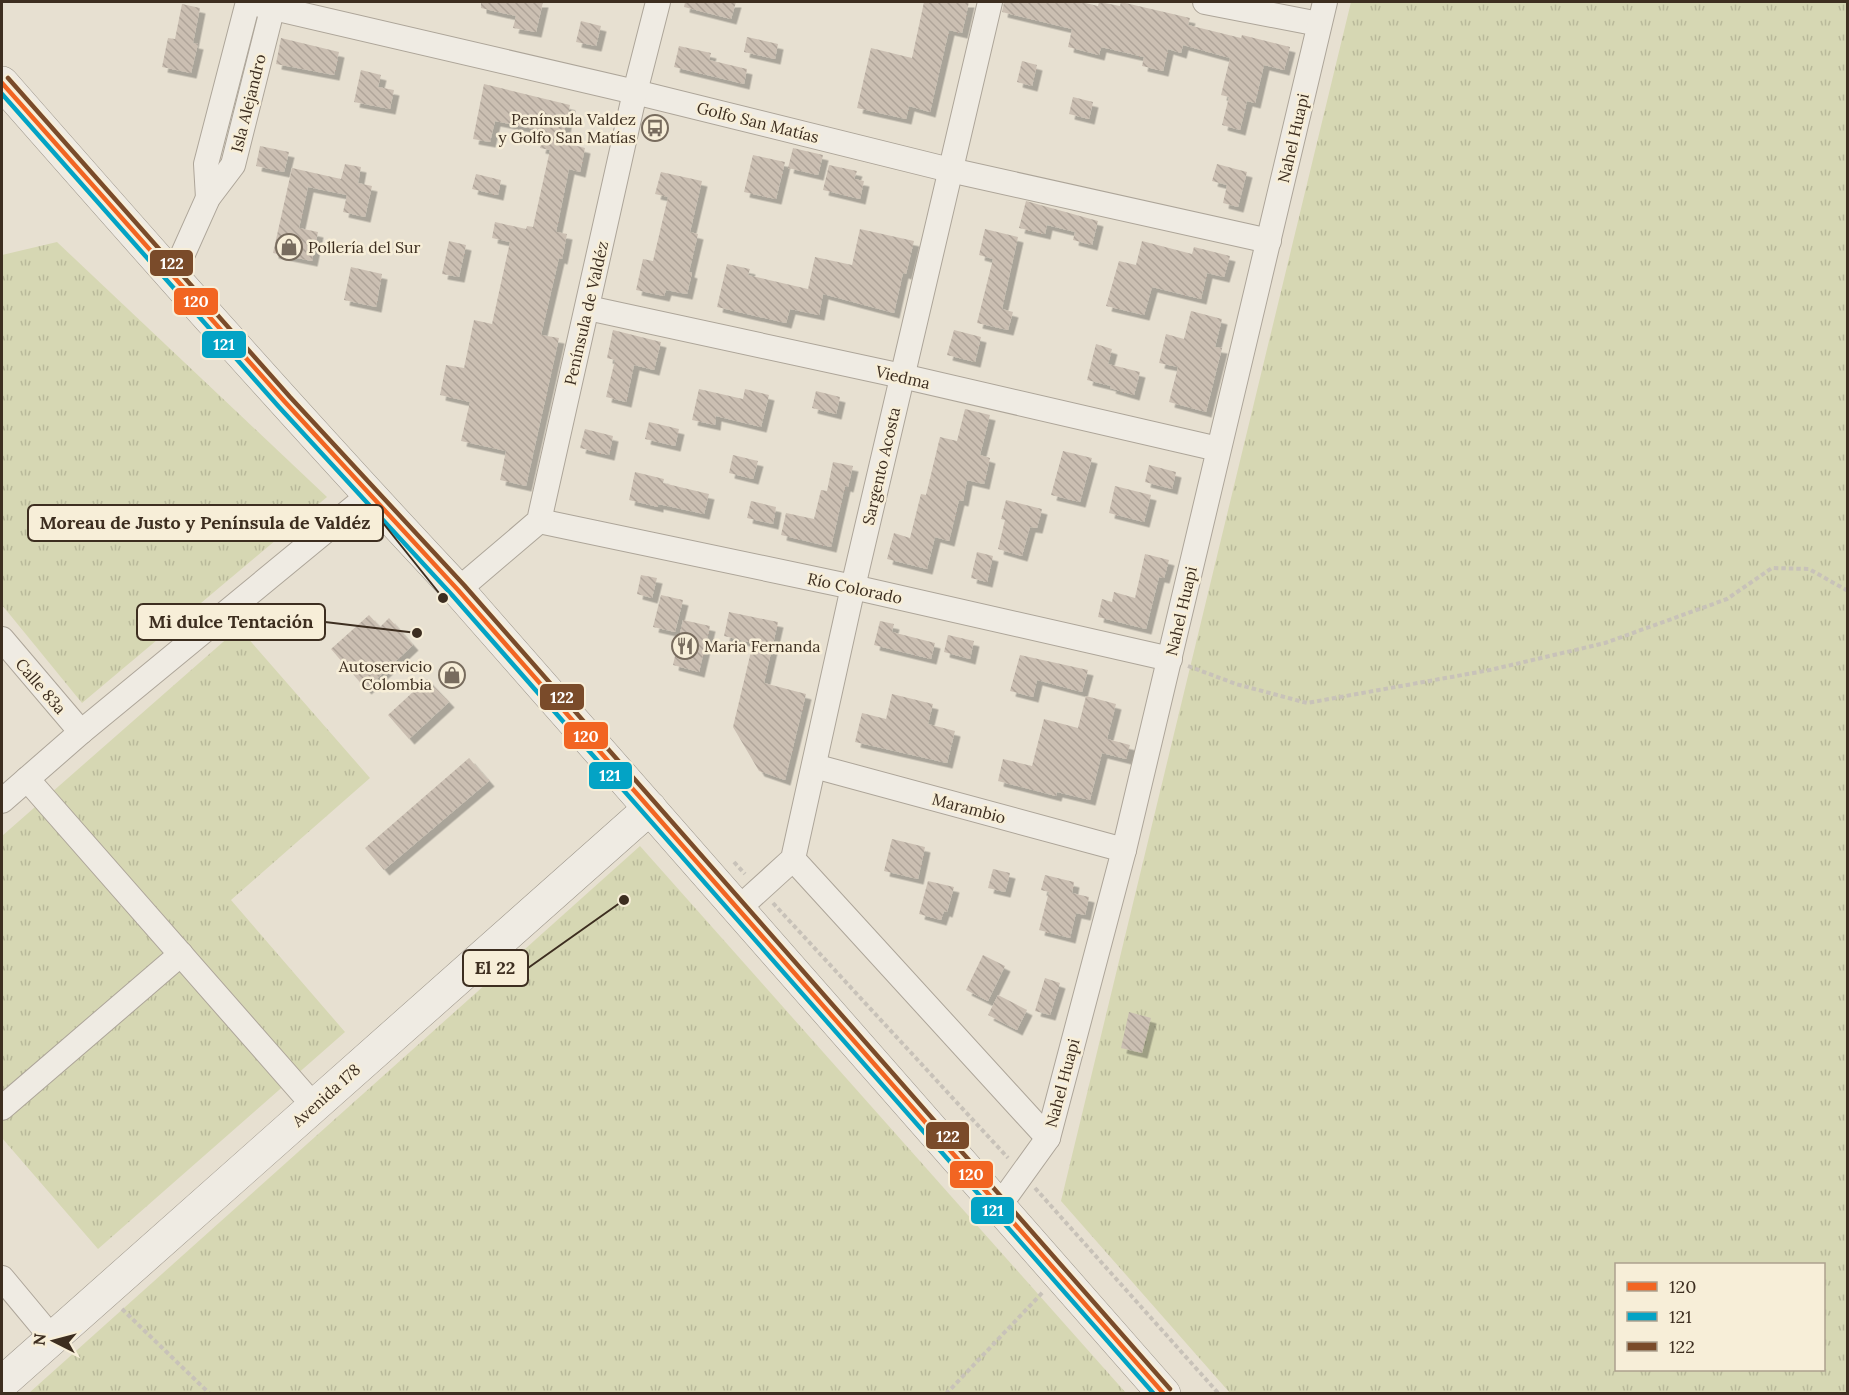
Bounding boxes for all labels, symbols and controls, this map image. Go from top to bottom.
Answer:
street label: Isla Alejandro [226,52,270,154]
street label: Nahel Huapi [1273,91,1313,185]
street label: Golfo San Matías [695,97,821,147]
place label: Península Valdez y Golfo San Matías [498,109,636,147]
bus stop icon: Península Valdez y Golfo San Matías [640,113,670,143]
shop icon: Pollería del Sur [274,232,304,262]
place label: Pollería del Sur [308,237,420,257]
street label: Península de Valdéz [560,239,612,387]
line badge: 122 [149,249,194,277]
text: 122 [160,253,184,273]
line badge: 120 [173,287,219,316]
text: 120 [183,291,209,311]
line badge: 121 [201,330,247,359]
text: 121 [213,334,235,354]
street label: Viedma [873,361,932,393]
street label: Sargento Acosta [858,405,904,527]
callout: Moreau de Justo y Península de Valdéz [28,505,383,541]
text: Moreau de Justo y Península de Valdéz [40,511,371,534]
street label: Nahel Huapi [1161,564,1201,658]
street label: Río Colorado [806,568,904,608]
callout: Mi dulce Tentación [137,604,325,640]
text: Mi dulce Tentación [149,610,314,633]
restaurant icon: Maria Fernanda [670,631,700,661]
place label: Maria Fernanda [704,636,820,656]
street label: Calle 83a [11,654,71,718]
place label: Autoservicio Colombia [338,656,432,694]
shop icon: Autoservicio Colombia [437,660,467,690]
line badge: 122 [539,683,585,711]
text: 122 [550,687,574,707]
line badge: 120 [563,721,609,750]
text: 120 [573,726,599,746]
line badge: 121 [588,761,633,790]
text: 121 [599,765,621,785]
street label: Marambio [930,789,1008,827]
callout: El 22 [463,950,528,986]
text: El 22 [475,956,515,979]
street label: Nahel Huapi [1041,1036,1083,1130]
street label: Avenida 178 [287,1059,364,1131]
line badge: 122 [925,1121,970,1150]
text: 122 [936,1126,960,1146]
line badge: 120 [949,1160,994,1189]
text: 120 [958,1164,984,1184]
line badge: 121 [970,1196,1015,1225]
text: 121 [982,1200,1004,1220]
legend [1615,1263,1825,1371]
text: 120 [1669,1275,1696,1298]
text: 121 [1669,1305,1692,1328]
north arrow [24,1311,84,1371]
text: N [28,1332,50,1347]
text: 122 [1669,1335,1695,1358]

